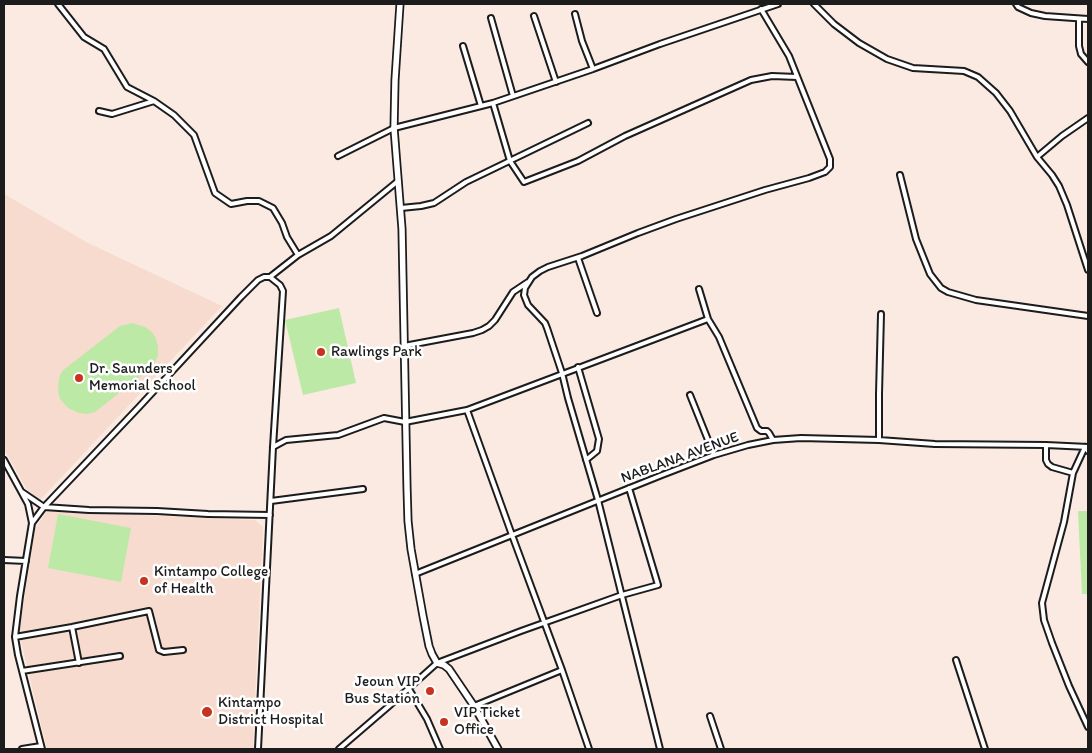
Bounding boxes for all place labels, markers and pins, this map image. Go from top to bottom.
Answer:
place label: Rawlings Park [331,343,422,361]
marker: Rawlings Park [315,346,327,358]
place label: Dr. Saunders Memorial School [89,360,196,395]
marker: Dr. Saunders Memorial School [73,372,85,384]
place label: Kintampo College of Health [154,563,268,598]
marker: Kintampo College of Health [138,575,150,587]
place label: Jeoun VIP Bus Station [345,673,420,708]
marker: Jeoun VIP Bus Station [424,685,436,697]
place label: Kintampo District Hospital [218,694,324,729]
place label: VIP Ticket Office [454,704,520,739]
marker: Kintampo District Hospital [200,705,214,719]
marker: VIP Ticket Office [438,716,450,728]

